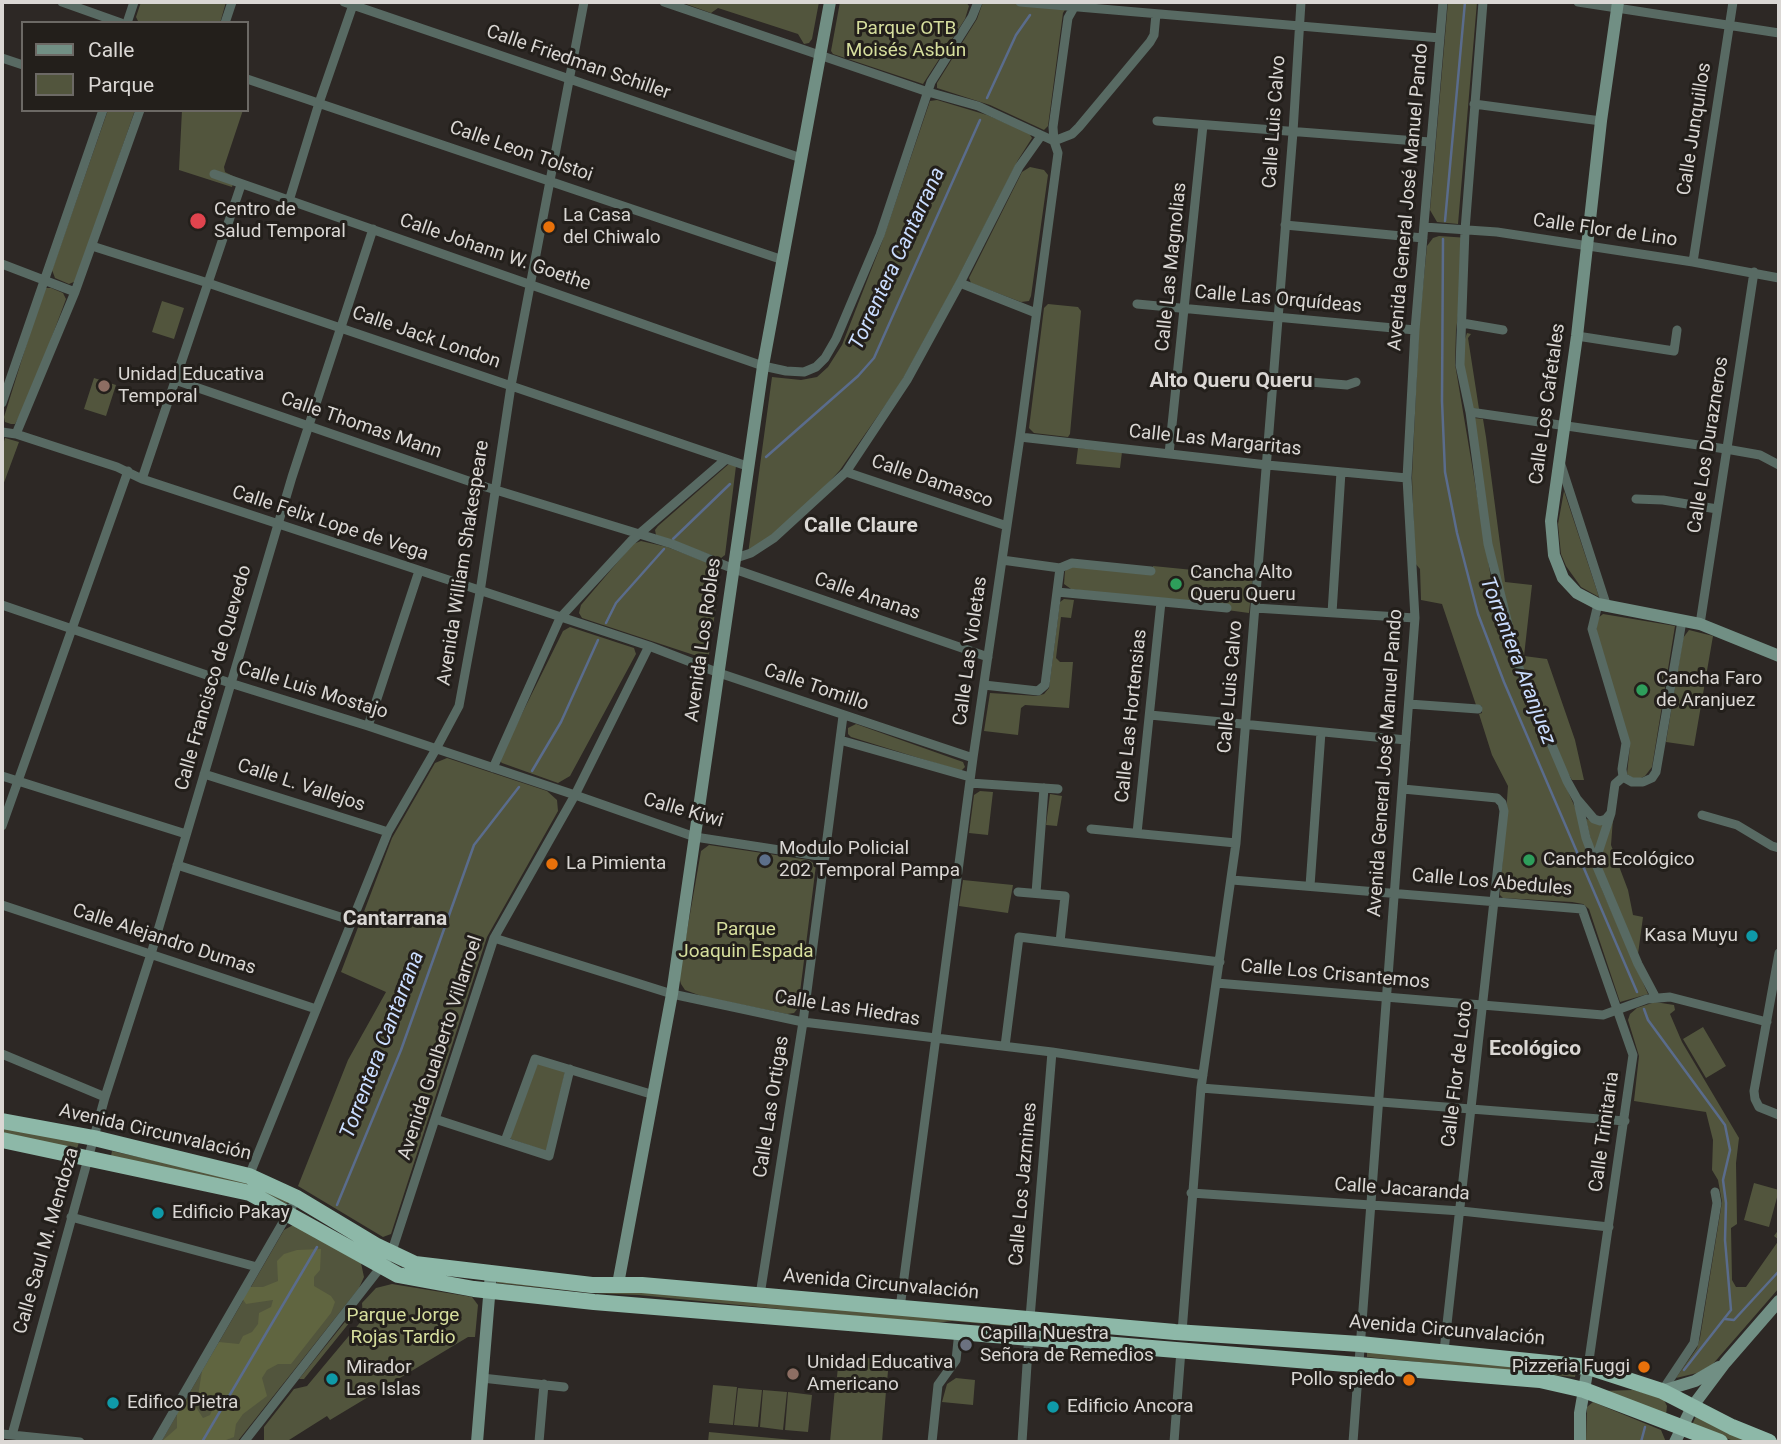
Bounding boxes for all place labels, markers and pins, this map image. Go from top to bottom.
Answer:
place label: Centro de Salud Temporal [214,199,346,243]
place label: La Casa del Chiwalo [563,205,661,249]
marker: Centro de Salud Temporal [188,211,208,231]
marker: La Casa del Chiwalo [541,219,557,235]
place label: Unidad Educativa Temporal [118,364,264,408]
marker: Unidad Educativa Temporal [96,378,112,394]
place label: Cancha Alto Queru Queru [1190,562,1296,606]
marker: Cancha Alto Queru Queru [1168,576,1184,592]
place label: Cancha Faro de Aranjuez [1656,668,1762,712]
marker: Cancha Faro de Aranjuez [1634,682,1650,698]
place label: Modulo Policial 202 Temporal Pampa [779,838,960,882]
place label: Cancha Ecológico [1543,849,1695,871]
marker: Modulo Policial 202 Temporal Pampa [757,852,773,868]
marker: Cancha Ecológico [1521,852,1537,868]
place label: La Pimienta [566,853,666,875]
marker: La Pimienta [544,856,560,872]
place label: Kasa Muyu [1644,925,1738,947]
marker: Kasa Muyu [1744,928,1760,944]
place label: Edificio Pakay [172,1202,290,1224]
marker: Edificio Pakay [150,1205,166,1221]
place label: Capilla Nuestra Señora de Remedios [980,1323,1154,1367]
marker: Capilla Nuestra Señora de Remedios [958,1337,974,1353]
place label: Unidad Educativa Americano [807,1352,953,1396]
place label: Pizzeria Fuggi [1512,1356,1630,1378]
place label: Mirador Las Islas [346,1357,421,1401]
marker: Pizzeria Fuggi [1636,1359,1652,1375]
marker: Unidad Educativa Americano [785,1366,801,1382]
place label: Pollo spiedo [1291,1369,1395,1391]
marker: Mirador Las Islas [324,1371,340,1387]
marker: Pollo spiedo [1401,1372,1417,1388]
place label: Edifico Pietra [127,1392,238,1414]
marker: Edifico Pietra [105,1395,121,1411]
place label: Edificio Ancora [1067,1396,1194,1418]
marker: Edificio Ancora [1045,1399,1061,1415]

